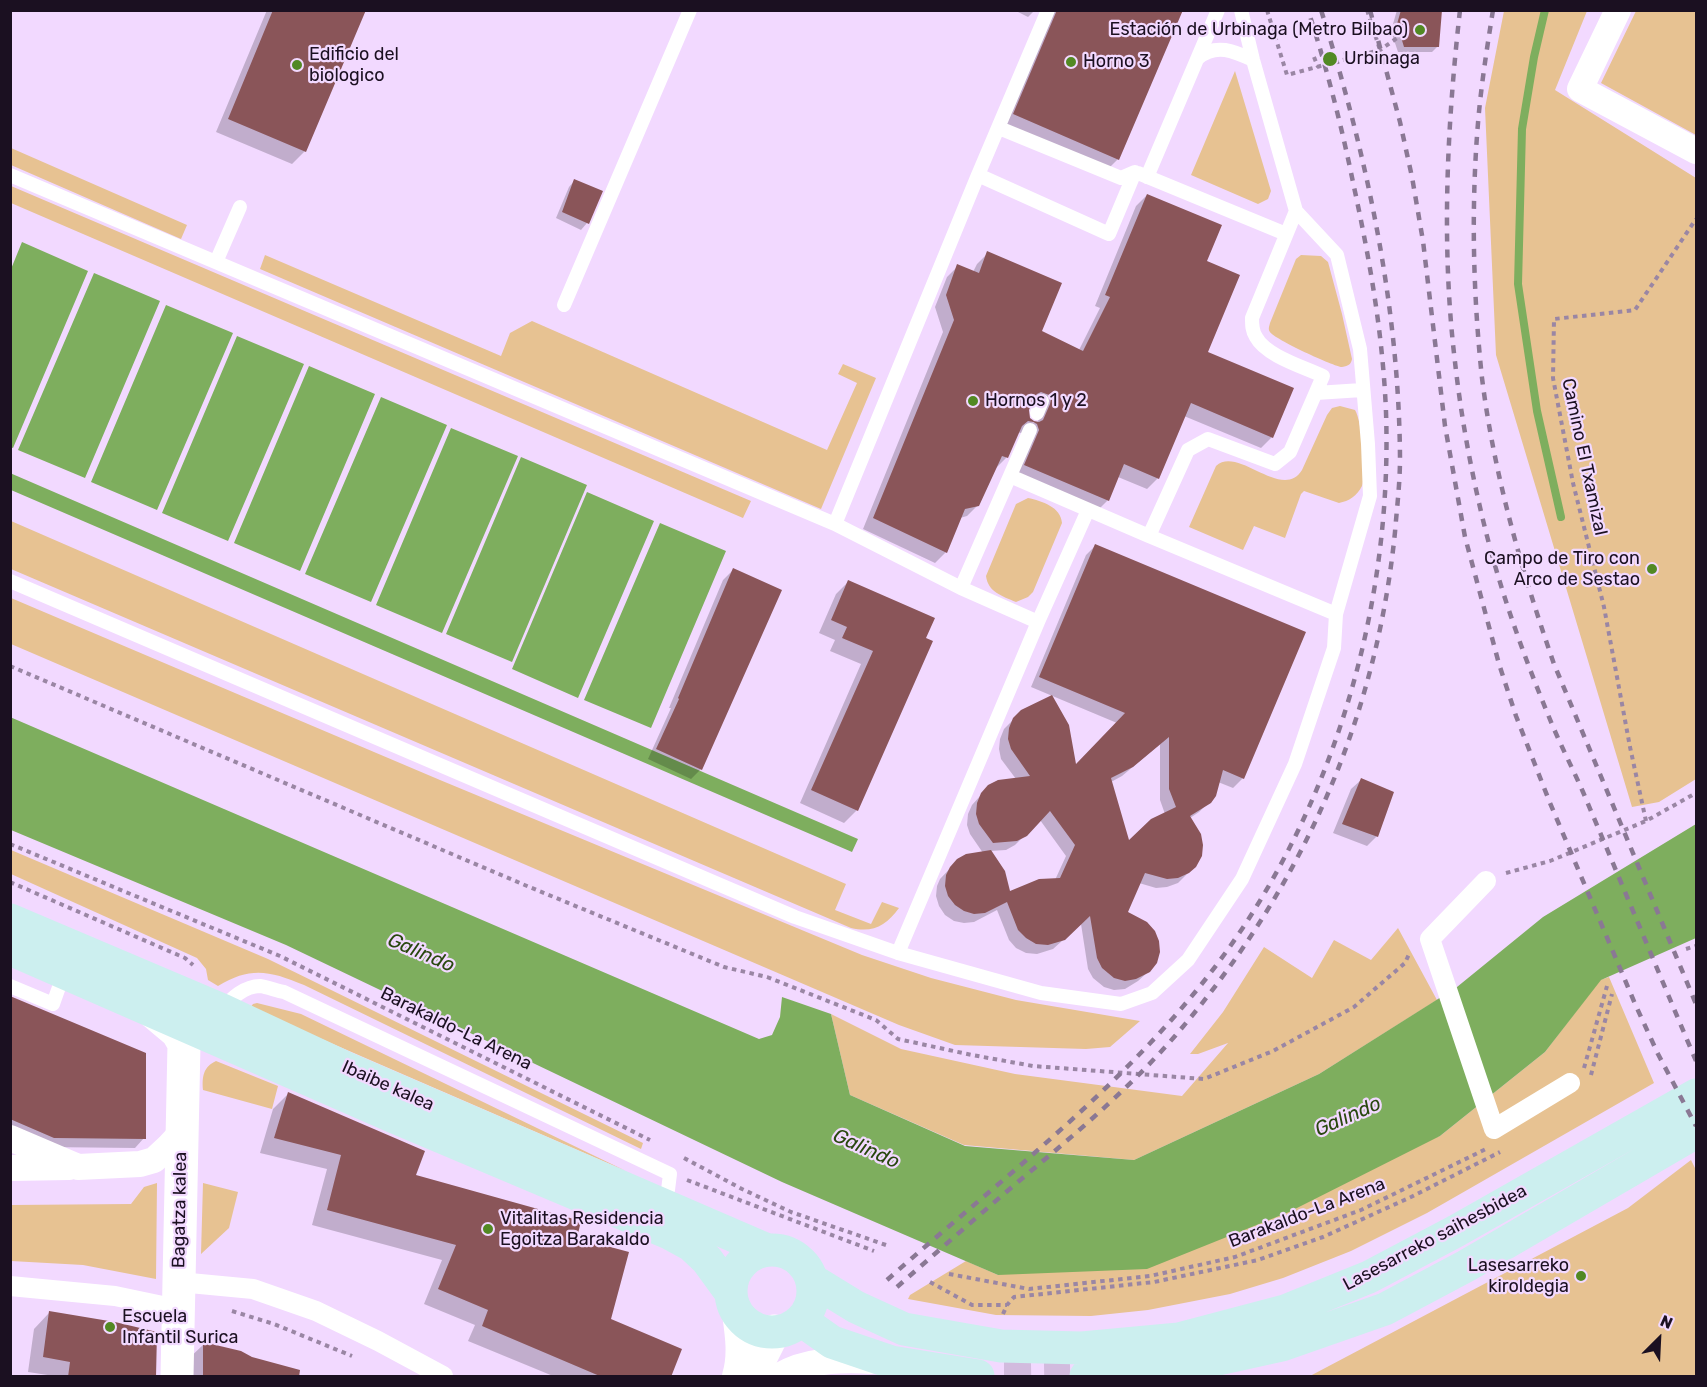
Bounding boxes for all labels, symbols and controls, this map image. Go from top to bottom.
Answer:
place label: Estación de Urbinaga (Metro Bilbao) [1109,19,1408,41]
marker: Estación de Urbinaga (Metro Bilbao) [1413,23,1427,37]
place label: Edificio del biologico [309,44,399,86]
place label: Urbinaga [1344,48,1420,70]
marker: Urbinaga [1321,50,1339,68]
place label: Horno 3 [1083,51,1149,73]
marker: Horno 3 [1064,55,1078,69]
marker: Edificio del biologico [290,58,304,72]
street label: Camino El Txamizal [1557,376,1611,538]
place label: Hornos 1 y 2 [985,390,1087,412]
marker: Hornos 1 y 2 [966,394,980,408]
place label: Campo de Tiro con Arco de Sestao [1484,548,1640,590]
marker: Campo de Tiro con Arco de Sestao [1645,562,1659,576]
water label: Galindo [384,928,458,978]
street label: Barakaldo-La Arena [377,983,535,1075]
street label: Ibaibe kalea [339,1056,437,1116]
water label: Galindo [1311,1092,1385,1142]
water label: Galindo [829,1124,903,1174]
street label: Bagatza kalea [168,1152,192,1268]
street label: Barakaldo-La Arena [1226,1173,1388,1253]
street label: Lasesarreko saihesbidea [1339,1180,1531,1296]
place label: Vitalitas Residencia Egoitza Barakaldo [500,1208,664,1250]
marker: Vitalitas Residencia Egoitza Barakaldo [481,1222,495,1236]
place label: Lasesarreko kiroldegia [1468,1255,1569,1298]
marker: Lasesarreko kiroldegia [1574,1269,1588,1283]
place label: Escuela Infantil Surica [122,1306,238,1348]
north arrow [1629,1309,1689,1369]
text: N [1657,1311,1676,1333]
marker: Escuela Infantil Surica [103,1320,117,1334]

